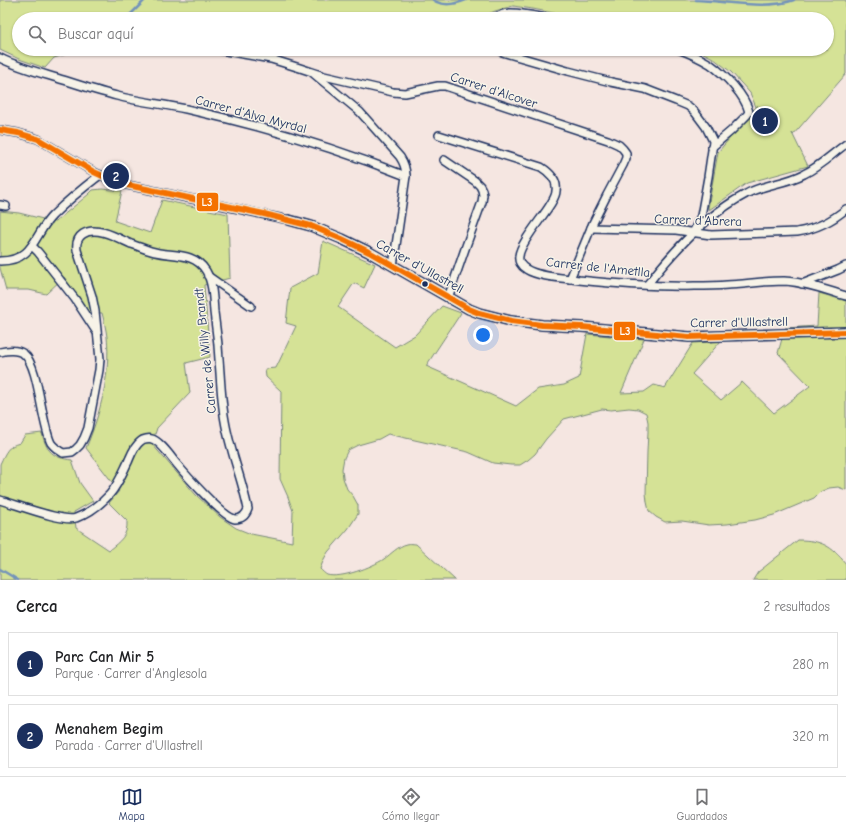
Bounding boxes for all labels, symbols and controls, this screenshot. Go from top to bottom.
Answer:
search box [12,12,834,56]
icon: search [26,23,48,45]
text: Buscar aquí [58,25,134,43]
street label: Carrer d'Alcover [449,69,540,111]
street label: Carrer d'Alva Myrdal [194,92,308,136]
pin: 1 [752,106,778,136]
pin: 2 [103,161,129,191]
line badge: L3 [196,192,219,212]
text: L3 [201,196,213,209]
street label: Carrer d'Abrera [654,211,742,229]
street label: Carrer d'Ullastrell [374,236,466,296]
street label: Carrer de l'Ametlla [545,254,651,280]
unlabelled marker [420,279,430,289]
street label: Carrer de Willy Brandt [191,286,219,414]
street label: Carrer d'Ullastrell [690,314,788,330]
line badge: L3 [613,321,636,341]
your location [473,325,493,345]
text: L3 [619,325,631,338]
text: Cerca [16,597,58,616]
text: 2 resultados [763,599,830,614]
text: Parc Can Mir 5 [55,648,154,666]
text: 1 [27,657,33,672]
text: 280 m [792,657,829,672]
text: Parque · Carrer d'Anglesola [55,666,207,681]
text: Menahem Begim [55,720,163,738]
text: 2 [27,729,33,744]
text: 320 m [793,729,829,744]
text: Parada · Carrer d'Ullastrell [55,738,203,753]
tab: Mapa [119,786,145,823]
tab: Cómo llegar [382,786,439,823]
tab: Guardados [677,786,727,823]

